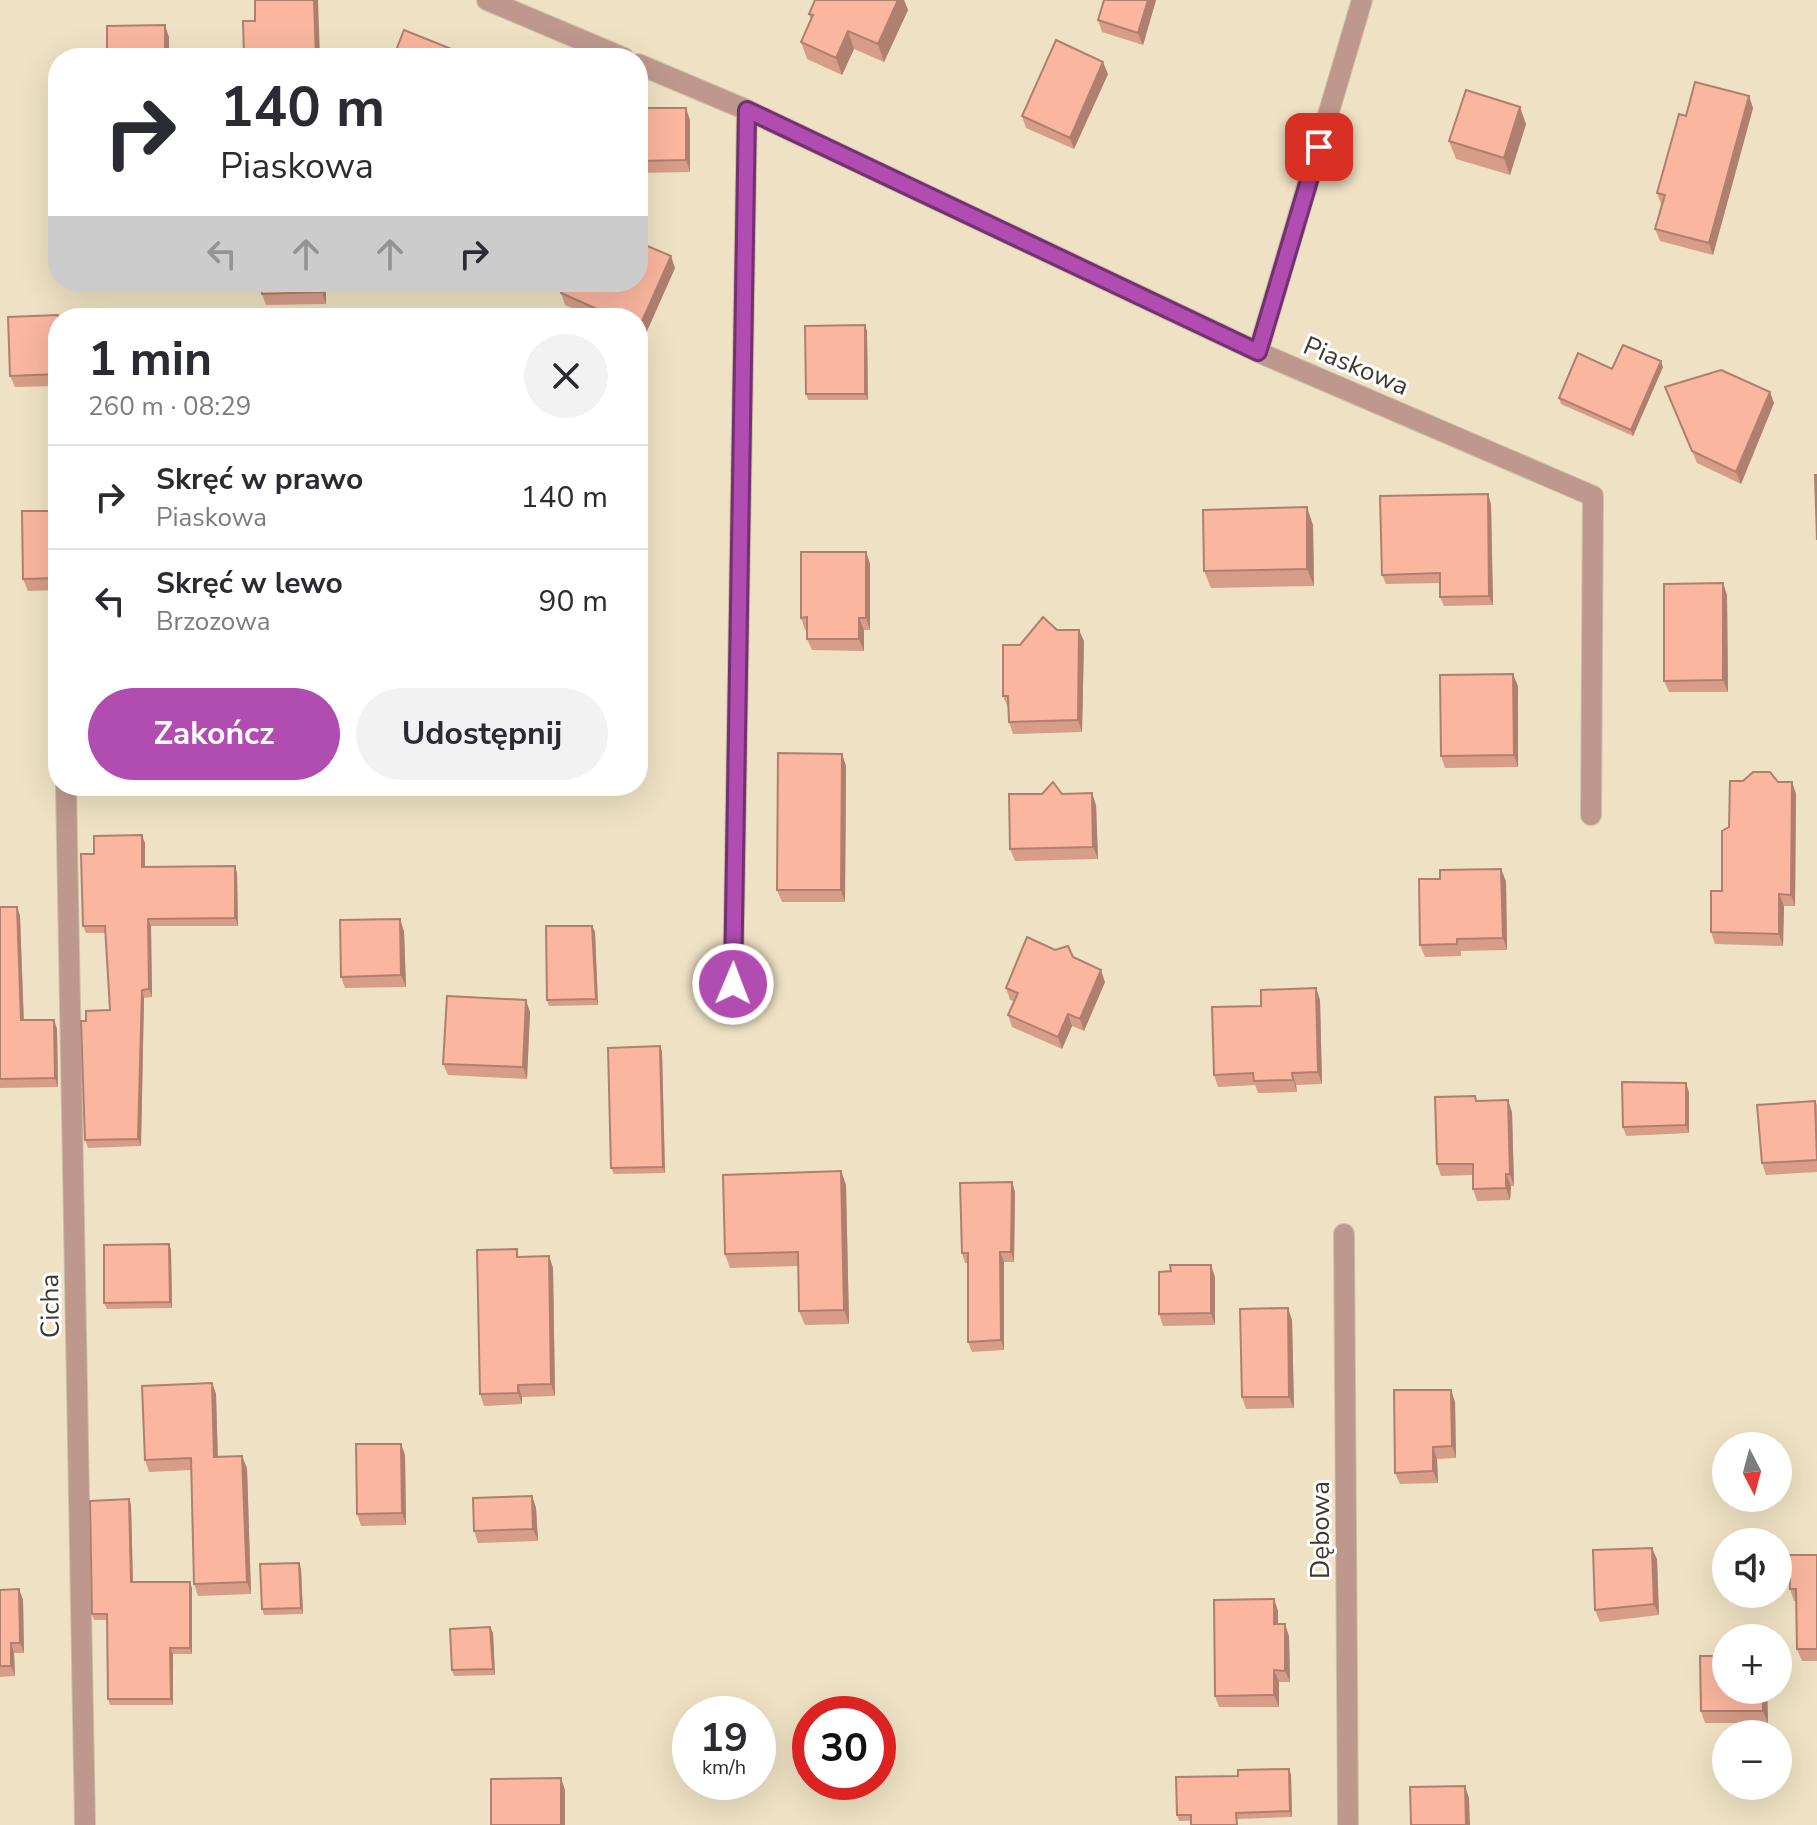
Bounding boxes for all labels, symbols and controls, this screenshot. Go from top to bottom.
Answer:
text: 140 m [220,69,385,146]
icon: right [88,80,192,184]
pin [1285,113,1353,181]
icon: arrive [1297,125,1341,169]
text: Piaskowa [220,142,374,191]
icon: left [200,232,244,276]
icon: ahead [284,232,328,276]
icon: ahead [368,232,412,276]
icon: right [452,232,496,276]
text: 1 min [88,326,212,392]
street label: Piaskowa [1298,328,1414,404]
button: close [524,334,608,418]
text: 260 m · 08:29 [88,389,251,424]
text: Skręć w prawo [156,459,363,500]
icon: right [88,475,132,519]
text: 140 m [521,477,608,518]
text: Piaskowa [156,500,267,535]
text: Skręć w lewo [156,563,343,604]
icon: left [88,579,132,623]
text: 90 m [539,581,608,622]
text: Brzozowa [156,604,270,639]
button: Zakończ [88,688,340,780]
button: Udostępnij [356,688,608,780]
position arrow [691,942,775,1026]
street label: Cicha [32,1274,68,1338]
north arrow [1712,1432,1792,1512]
map controls [1712,1432,1792,1800]
street label: Dębowa [1303,1481,1338,1579]
button: sound [1712,1528,1792,1608]
button: + [1712,1624,1792,1704]
speed limit sign: 30 [792,1696,896,1800]
text: 19 [700,1711,748,1765]
button: − [1712,1720,1792,1800]
text: km/h [702,1754,746,1781]

